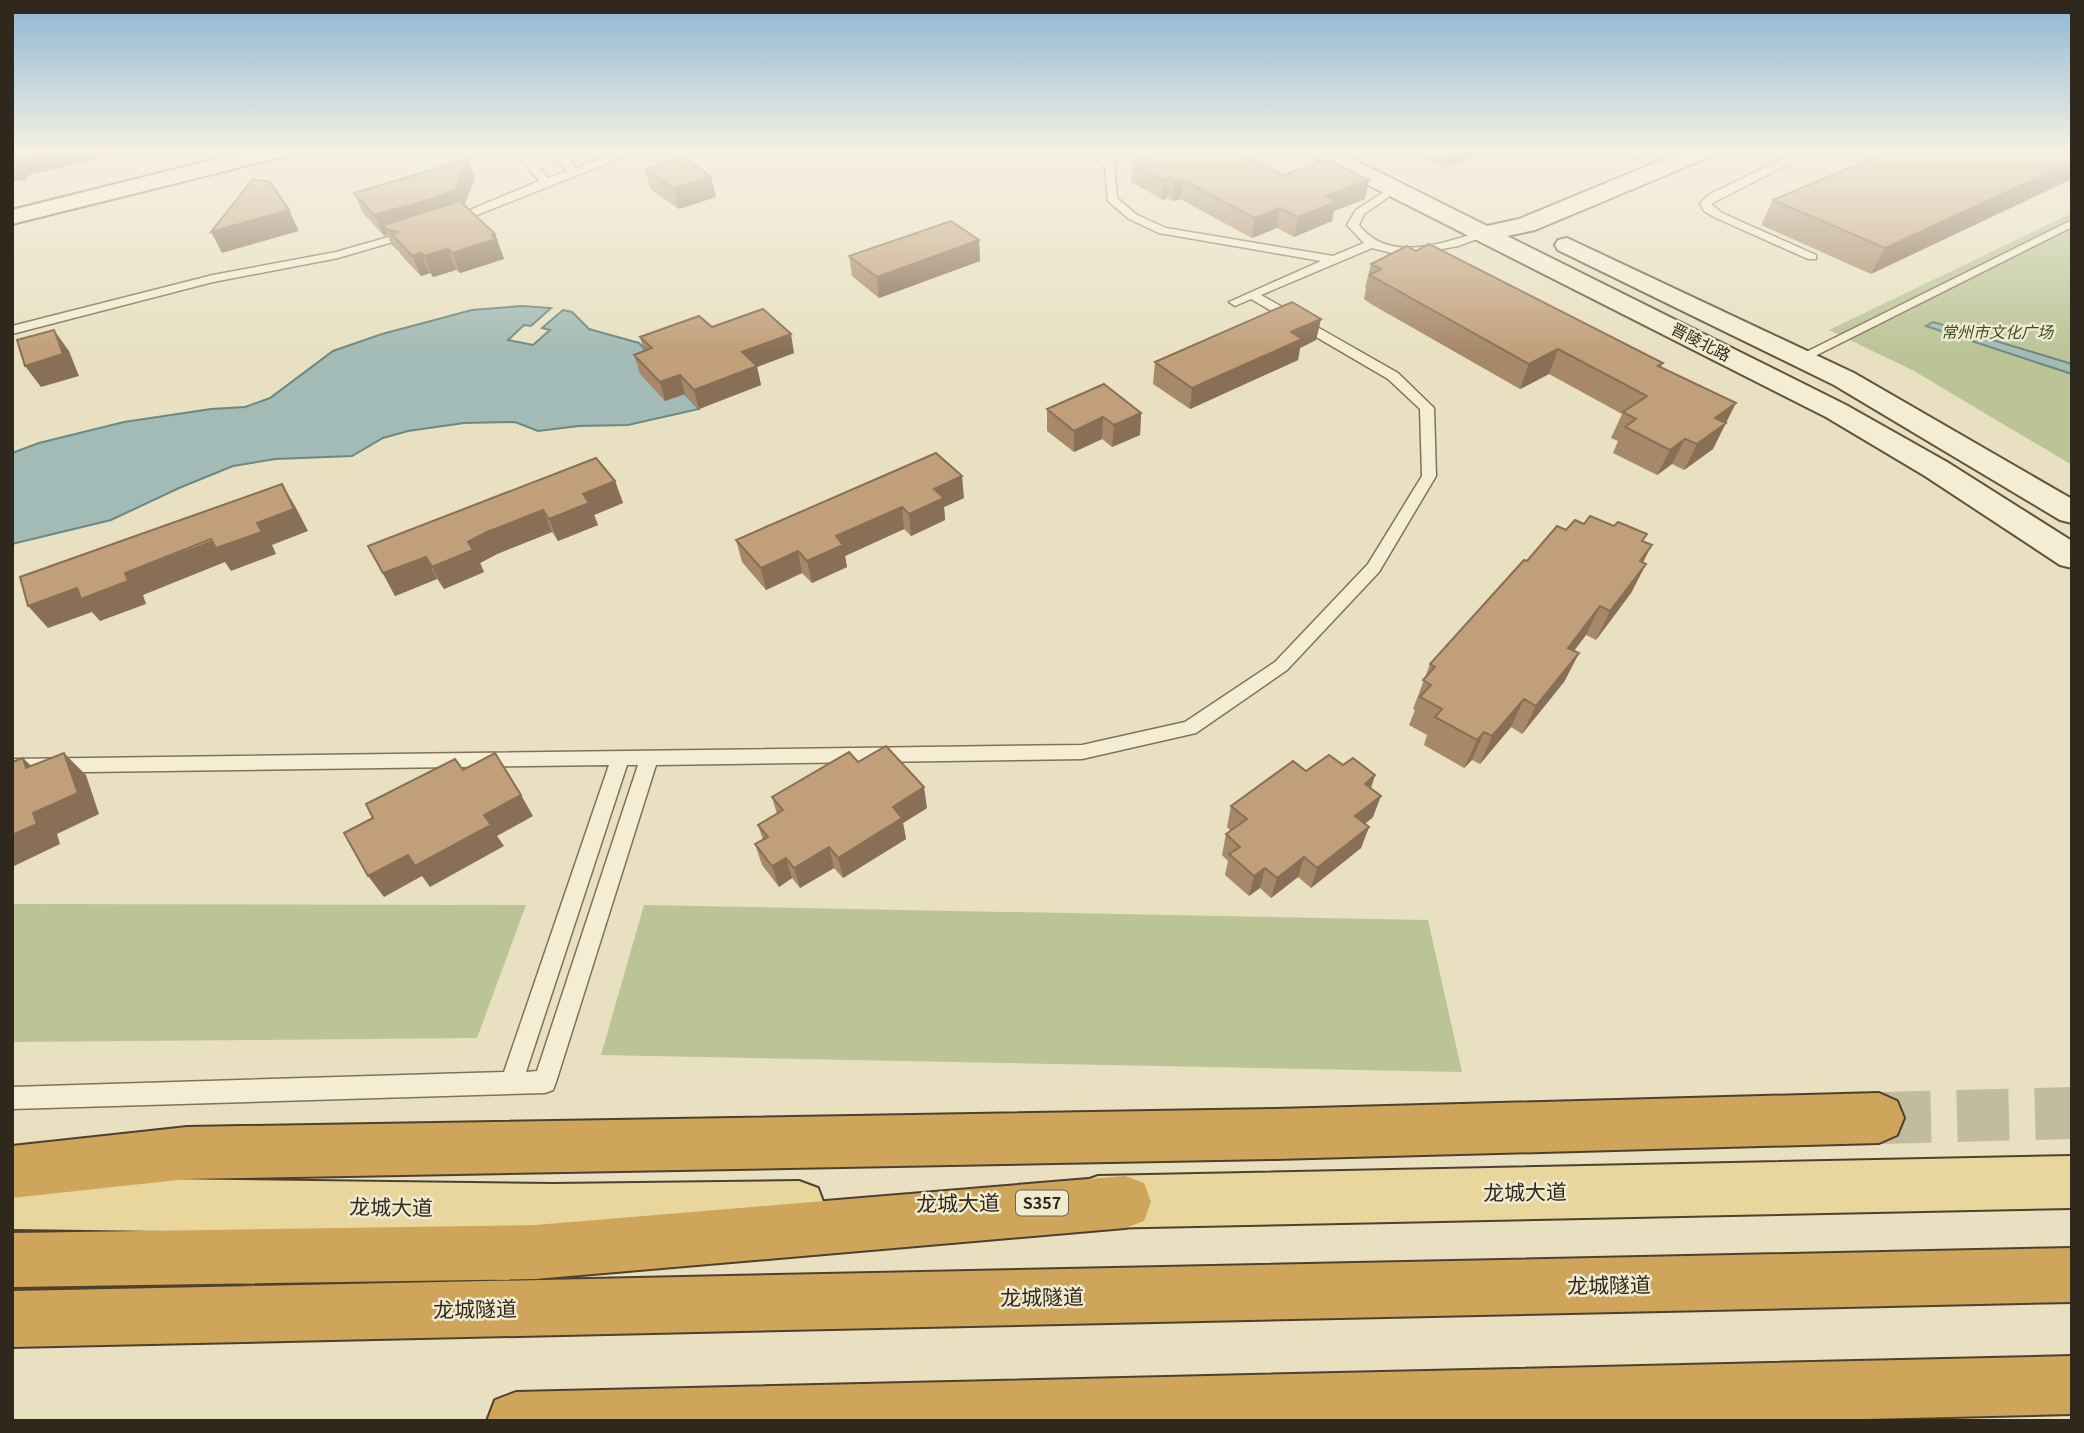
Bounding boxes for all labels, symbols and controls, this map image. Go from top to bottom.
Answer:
street label: 晋陵北路 [1667,316,1735,366]
park label: 常州市文化广场 [1941,319,2055,343]
street label: 龙城大道 [1483,1175,1567,1207]
street label: 龙城大道 [916,1186,1000,1218]
street label: 龙城大道 [349,1190,433,1222]
road number: S357 [1016,1190,1068,1216]
street label: 龙城隧道 [1567,1268,1651,1300]
street label: 龙城隧道 [1000,1280,1084,1312]
street label: 龙城隧道 [433,1292,517,1324]

